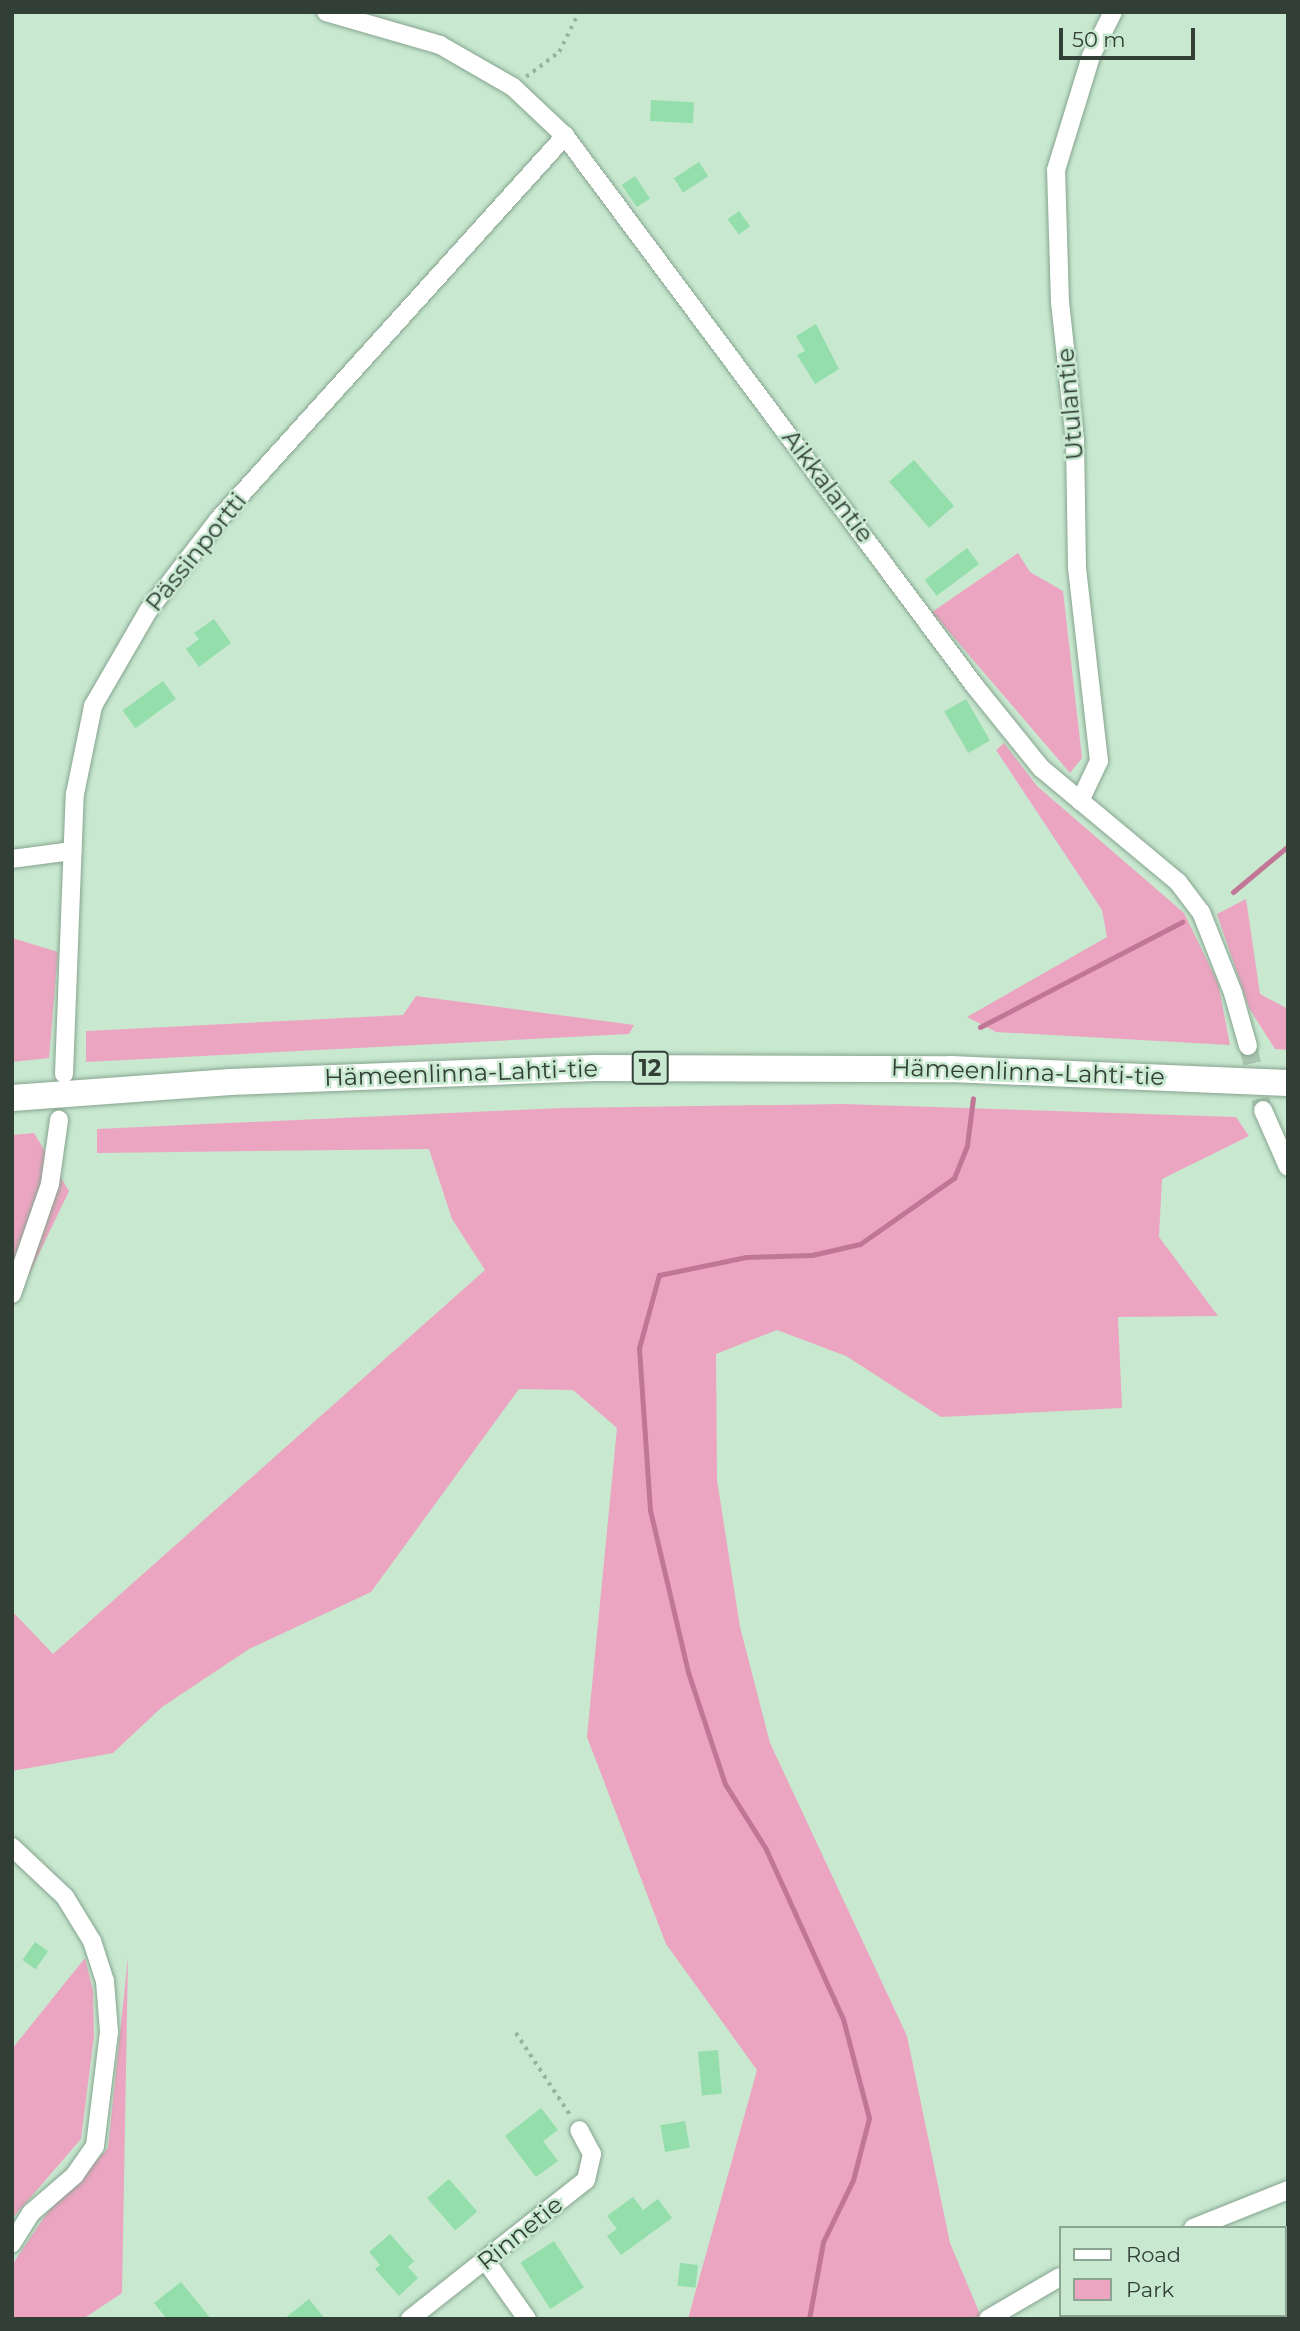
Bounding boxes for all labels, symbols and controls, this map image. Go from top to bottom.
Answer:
scale bar [1062,14,1198,58]
text: 50 m [1072,27,1126,52]
street label: Utulantie [1051,347,1089,461]
street label: Aikkalantie [776,424,880,548]
street label: Pässinportti [139,487,253,617]
road number: 12 [631,1049,669,1088]
street label: Hämeenlinna-Lahti-tie [891,1053,1165,1091]
street label: Hämeenlinna-Lahti-tie [324,1054,598,1092]
street label: Rinnetie [472,2190,568,2276]
legend [1058,2226,1286,2317]
text: Road [1126,2242,1181,2267]
text: Park [1126,2277,1174,2302]

